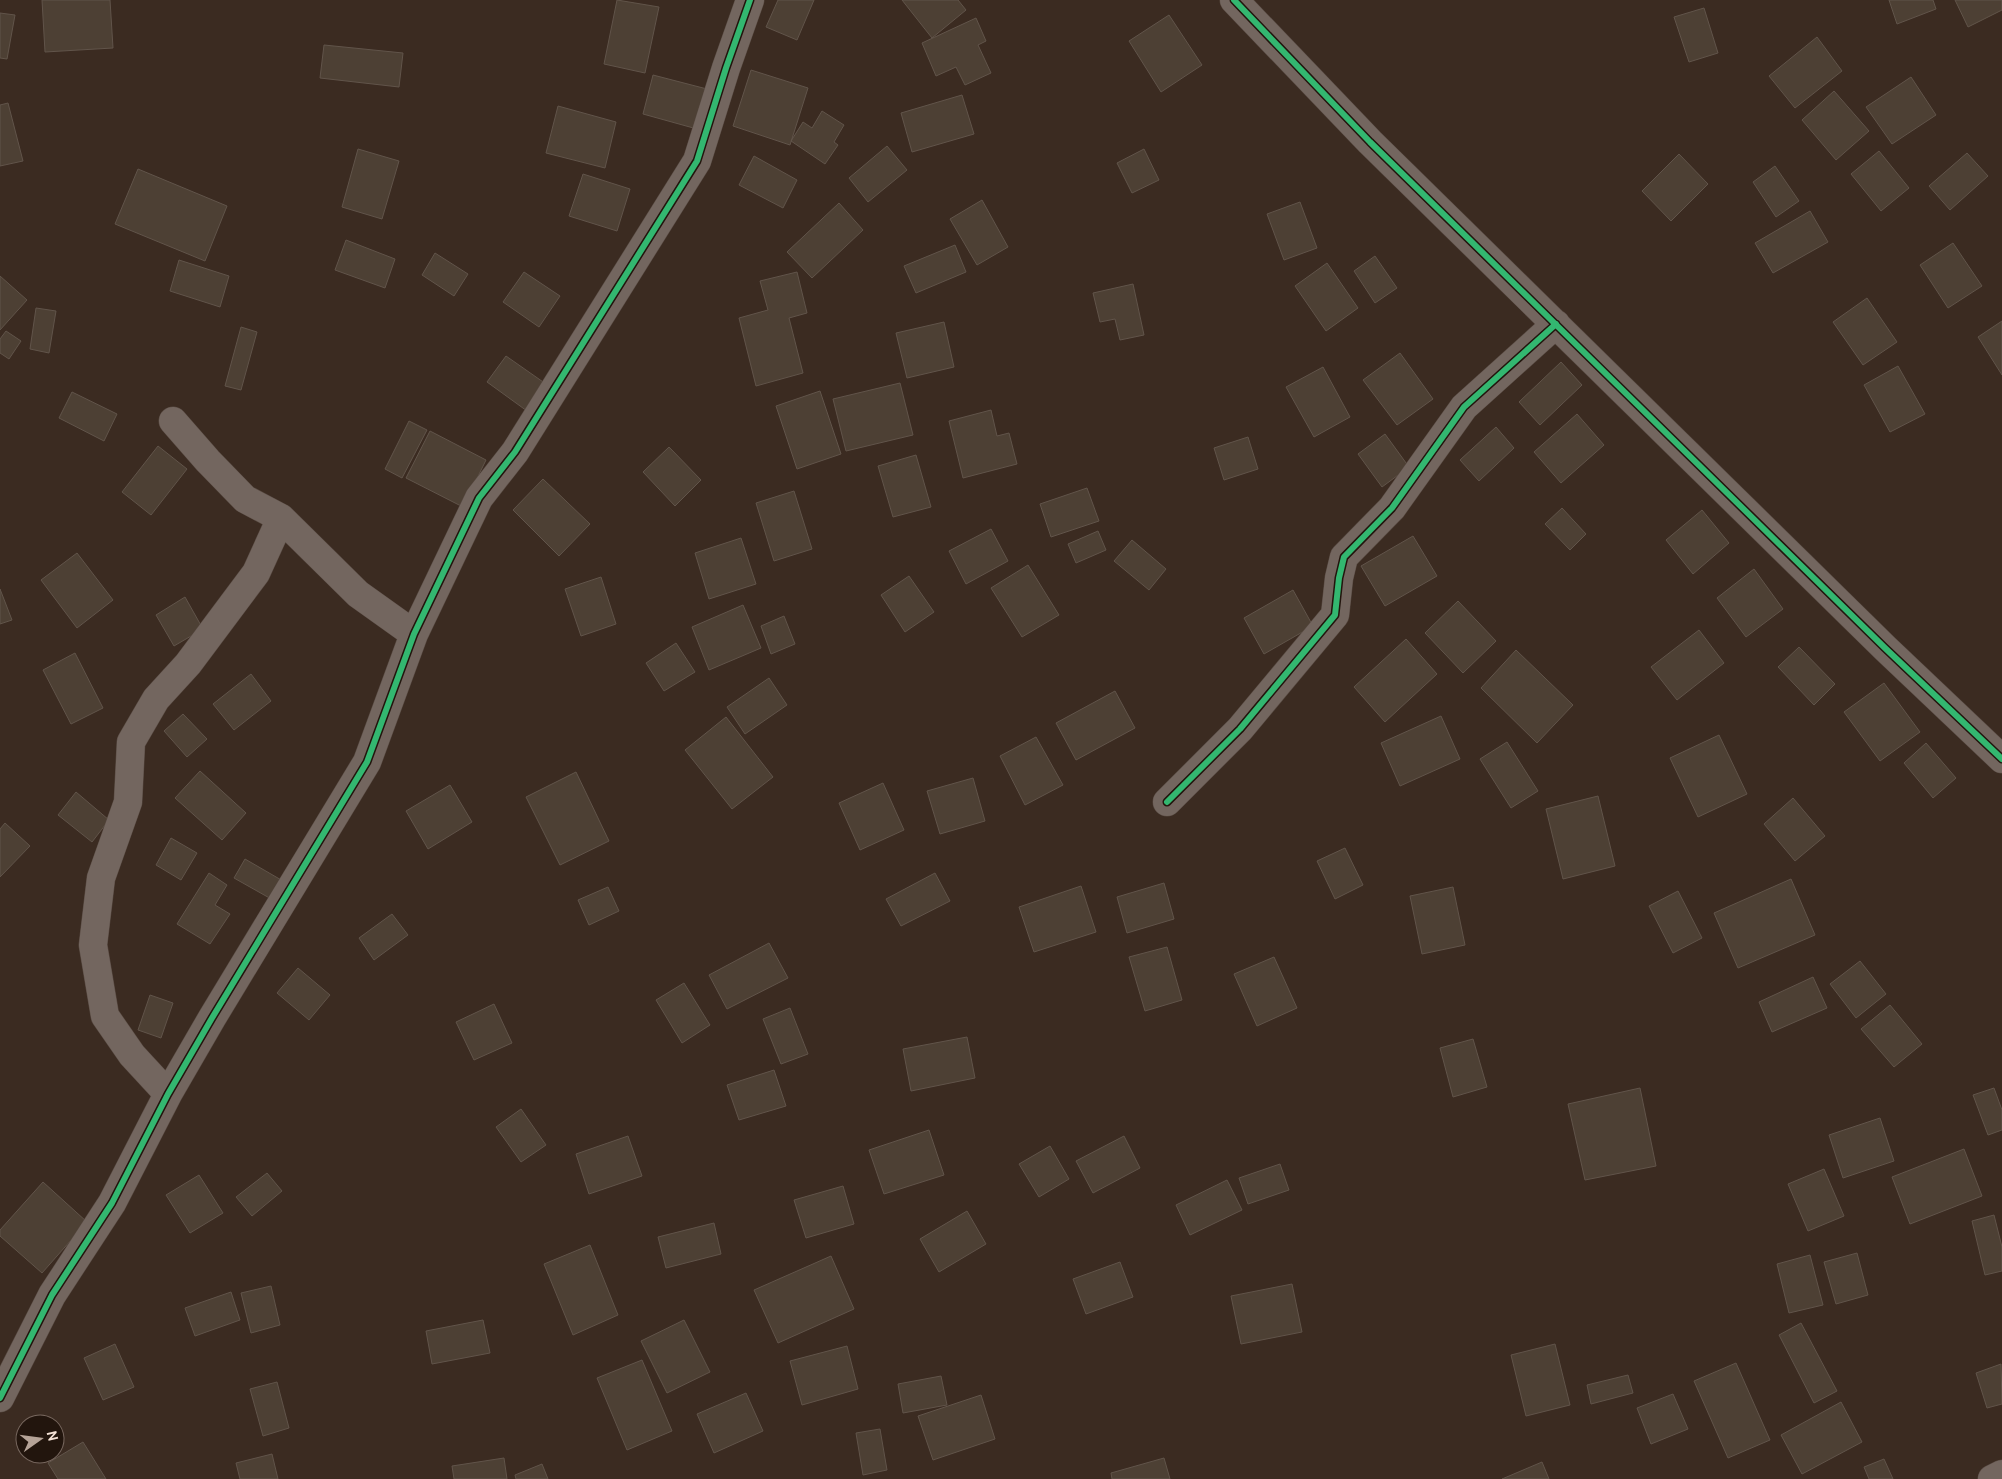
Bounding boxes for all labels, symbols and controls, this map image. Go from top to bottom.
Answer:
north arrow [15,1414,65,1464]
text: N [43,1429,63,1443]

